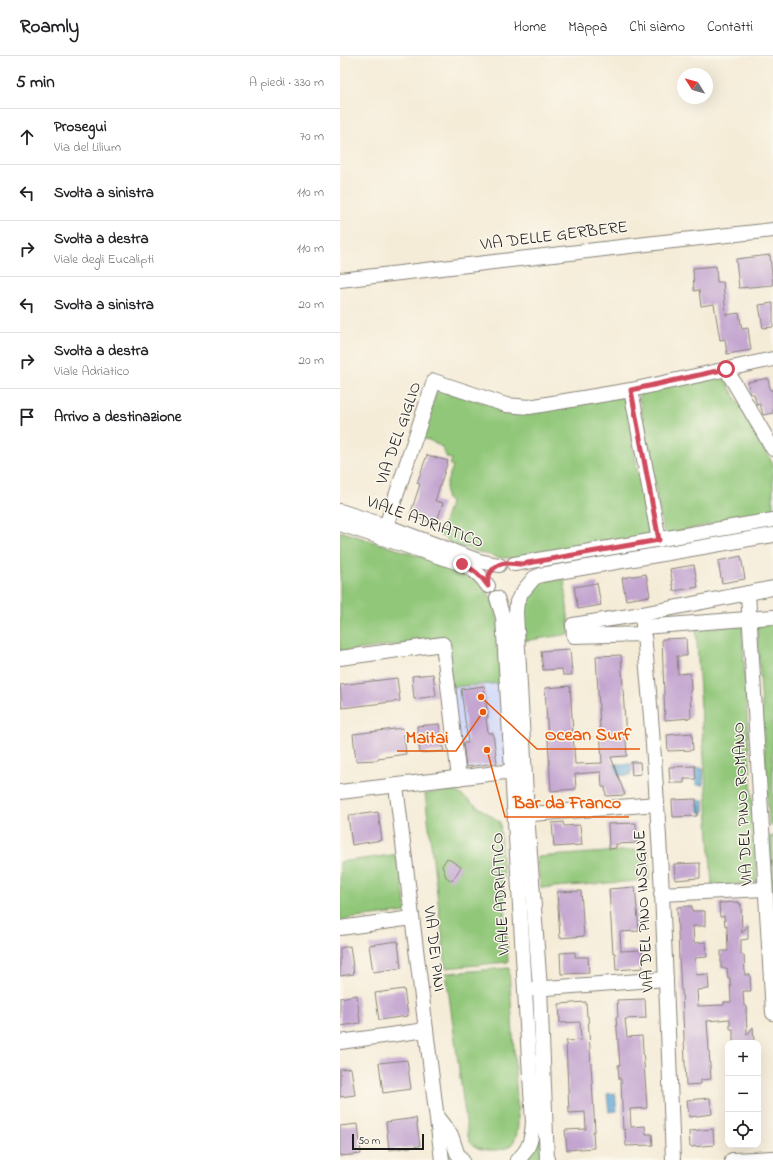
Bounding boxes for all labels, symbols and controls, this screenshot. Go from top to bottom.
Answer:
text: Roamly [20,14,79,41]
text: Home [514,17,546,38]
text: Mappa [568,17,607,38]
text: Chi siamo [629,17,685,38]
text: Contatti [707,17,753,38]
north arrow [677,68,713,104]
text: 5 min [16,70,55,95]
text: A piedi · 330 m [249,73,324,92]
text: Prosegui [54,116,107,138]
icon: ahead [16,126,38,148]
text: 70 m [300,127,324,146]
text: Via del Lilium [54,138,121,157]
icon: left [16,182,38,204]
text: Svolta a sinistra [54,182,154,204]
text: 110 m [297,183,324,202]
street label: VIA DELLE GERBERE [478,215,629,258]
text: Svolta a destra [54,228,149,250]
icon: right [16,238,38,260]
text: 110 m [297,239,324,258]
text: Viale degli Eucalipti [54,250,154,269]
icon: left [16,294,38,316]
text: Svolta a sinistra [54,294,154,316]
text: 20 m [299,295,324,314]
text: Svolta a destra [54,340,149,362]
icon: right [16,350,38,372]
text: 20 m [299,351,324,370]
route start [717,360,735,378]
text: Viale Adriatico [54,362,129,381]
street label: VIA DEL GIGLIO [369,378,428,489]
icon: arrive [16,406,38,428]
text: Arrivo a destinazione [54,406,181,428]
street label: VIALE ADRIATICO [362,489,487,555]
route end [453,555,471,573]
callout: Ocean Surf [537,719,640,749]
callout: Maitai [397,721,456,751]
street label: VIA DEL PINO ROMANO [726,721,760,888]
text: Ocean Surf [545,723,632,749]
text: Maitai [406,726,448,752]
callout: Bar da Franco [505,787,629,817]
text: Bar da Franco [512,791,621,817]
street label: VIA DEL PINO INSIGNE [627,829,661,994]
street label: VIALE ADRIATICO [485,832,517,957]
street label: VIA DEI PINI [416,904,452,993]
map controls [725,1040,761,1148]
button: + [725,1040,761,1076]
button: − [725,1076,761,1112]
button: locate [725,1112,761,1148]
scale bar [352,1132,424,1151]
text: 50 m [358,1133,380,1149]

